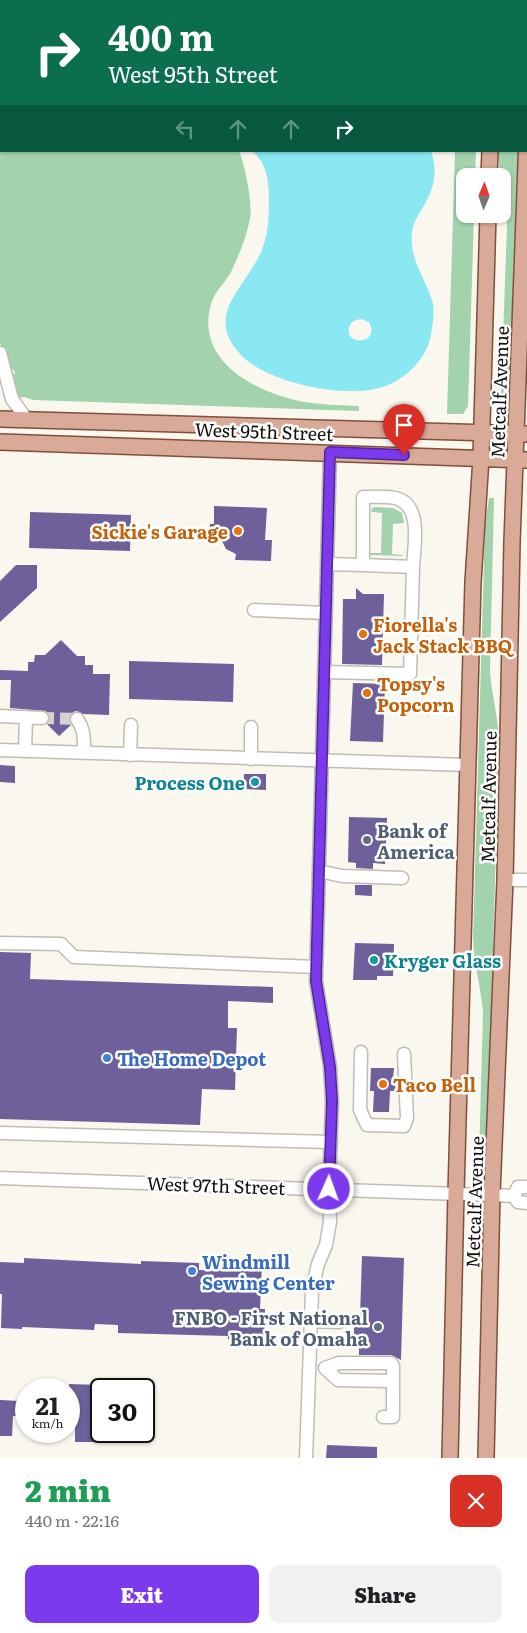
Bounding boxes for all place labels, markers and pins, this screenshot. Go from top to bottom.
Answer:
pin [383,404,425,455]
place label: Sickie's Garage [91,518,228,545]
marker: Sickie's Garage [232,525,244,537]
place label: Fiorella's Jack Stack BBQ [373,611,515,659]
marker: Fiorella's Jack Stack BBQ [357,628,369,640]
place label: Topsy's Popcorn [377,670,455,718]
marker: Topsy's Popcorn [361,687,373,699]
place label: Process One [135,769,245,796]
marker: Process One [249,776,261,788]
place label: Bank of America [377,817,455,865]
marker: Bank of America [361,834,373,846]
place label: Kryger Glass [384,947,501,974]
marker: Kryger Glass [368,954,380,966]
place label: The Home Depot [117,1045,266,1072]
marker: The Home Depot [101,1052,113,1064]
place label: Taco Bell [393,1071,476,1098]
marker: Taco Bell [377,1078,389,1090]
place label: Windmill Sewing Center [202,1248,335,1296]
marker: Windmill Sewing Center [186,1265,198,1277]
place label: FNBO - First National Bank of Omaha [174,1304,369,1352]
marker: FNBO - First National Bank of Omaha [372,1321,384,1333]

